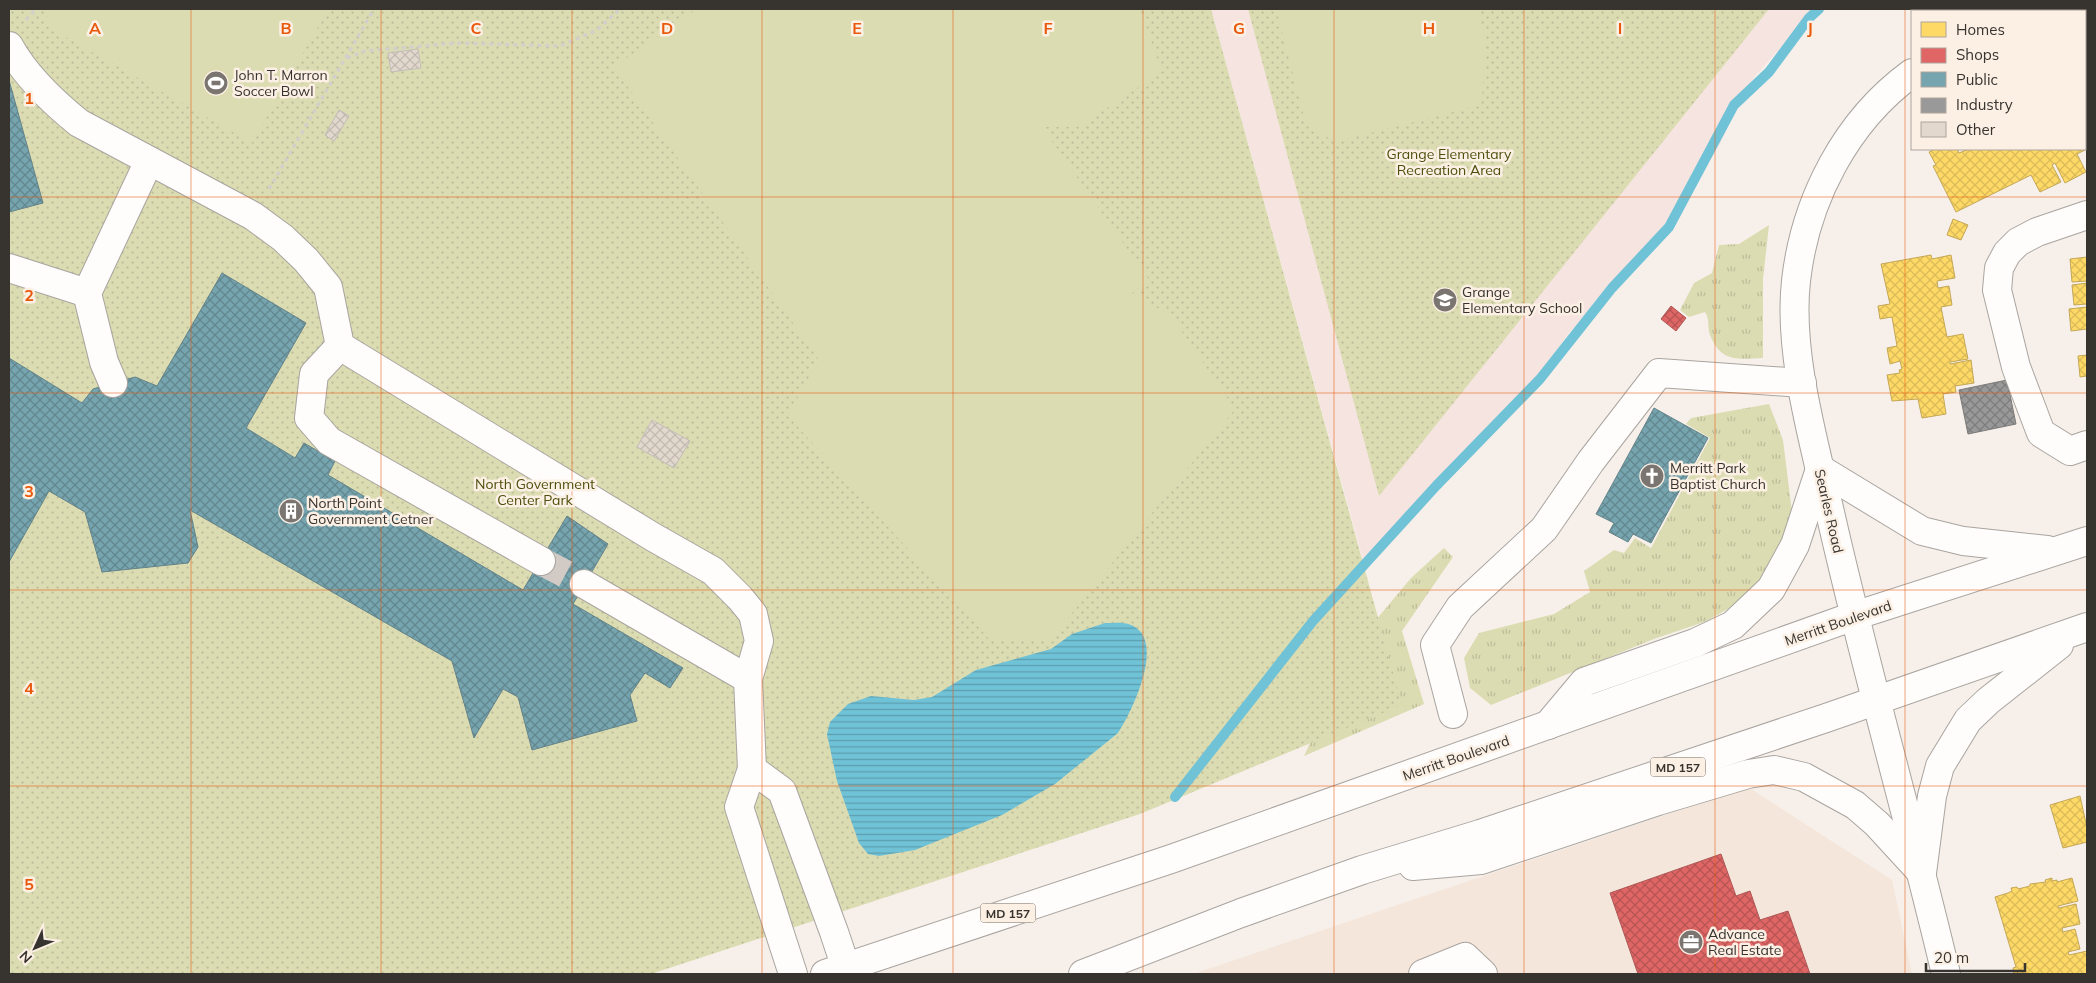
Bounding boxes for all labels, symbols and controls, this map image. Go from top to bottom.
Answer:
legend [1911,10,2086,150]
text: A [89,18,101,38]
text: B [280,18,292,38]
text: C [471,18,482,38]
text: D [661,18,673,38]
text: E [852,18,862,38]
text: F [1043,18,1053,38]
text: G [1233,18,1245,38]
text: H [1423,18,1435,38]
text: I [1618,18,1622,38]
text: J [1807,18,1813,38]
text: Homes [1956,20,2005,39]
text: Shops [1956,45,1999,64]
place label: John T. Marron Soccer Bowl [234,66,328,100]
sports icon: John T. Marron Soccer Bowl [203,70,229,96]
text: Public [1956,70,1998,89]
text: 1 [24,88,34,108]
text: Industry [1956,95,2013,114]
text: Other [1956,120,1996,139]
park label: Grange Elementary Recreation Area [1386,145,1512,179]
place label: Grange Elementary School [1462,283,1582,317]
text: 2 [24,285,34,305]
school or university icon: Grange Elementary School [1432,287,1458,313]
place label: Merritt Park Baptist Church [1670,459,1766,493]
church icon: Merritt Park Baptist Church [1639,463,1665,489]
street label: Searles Road [1811,467,1847,555]
park label: North Government Center Park [475,475,595,509]
text: 3 [24,481,34,501]
place label: North Point Government Cetner [308,494,434,528]
building icon: North Point Government Cetner [278,498,304,524]
street label: Merritt Boulevard [1782,596,1894,650]
text: 4 [24,678,34,698]
street label: Merritt Boulevard [1400,731,1512,785]
road number: MD 157 [1650,758,1706,776]
text: 5 [24,874,34,894]
road number: MD 157 [980,904,1036,922]
north arrow [10,923,60,973]
place label: Advance Real Estate [1708,925,1781,959]
office icon: Advance Real Estate [1678,929,1704,955]
scale bar [1926,940,2025,972]
text: N [16,947,36,967]
text: 20 m [1934,948,1969,967]

